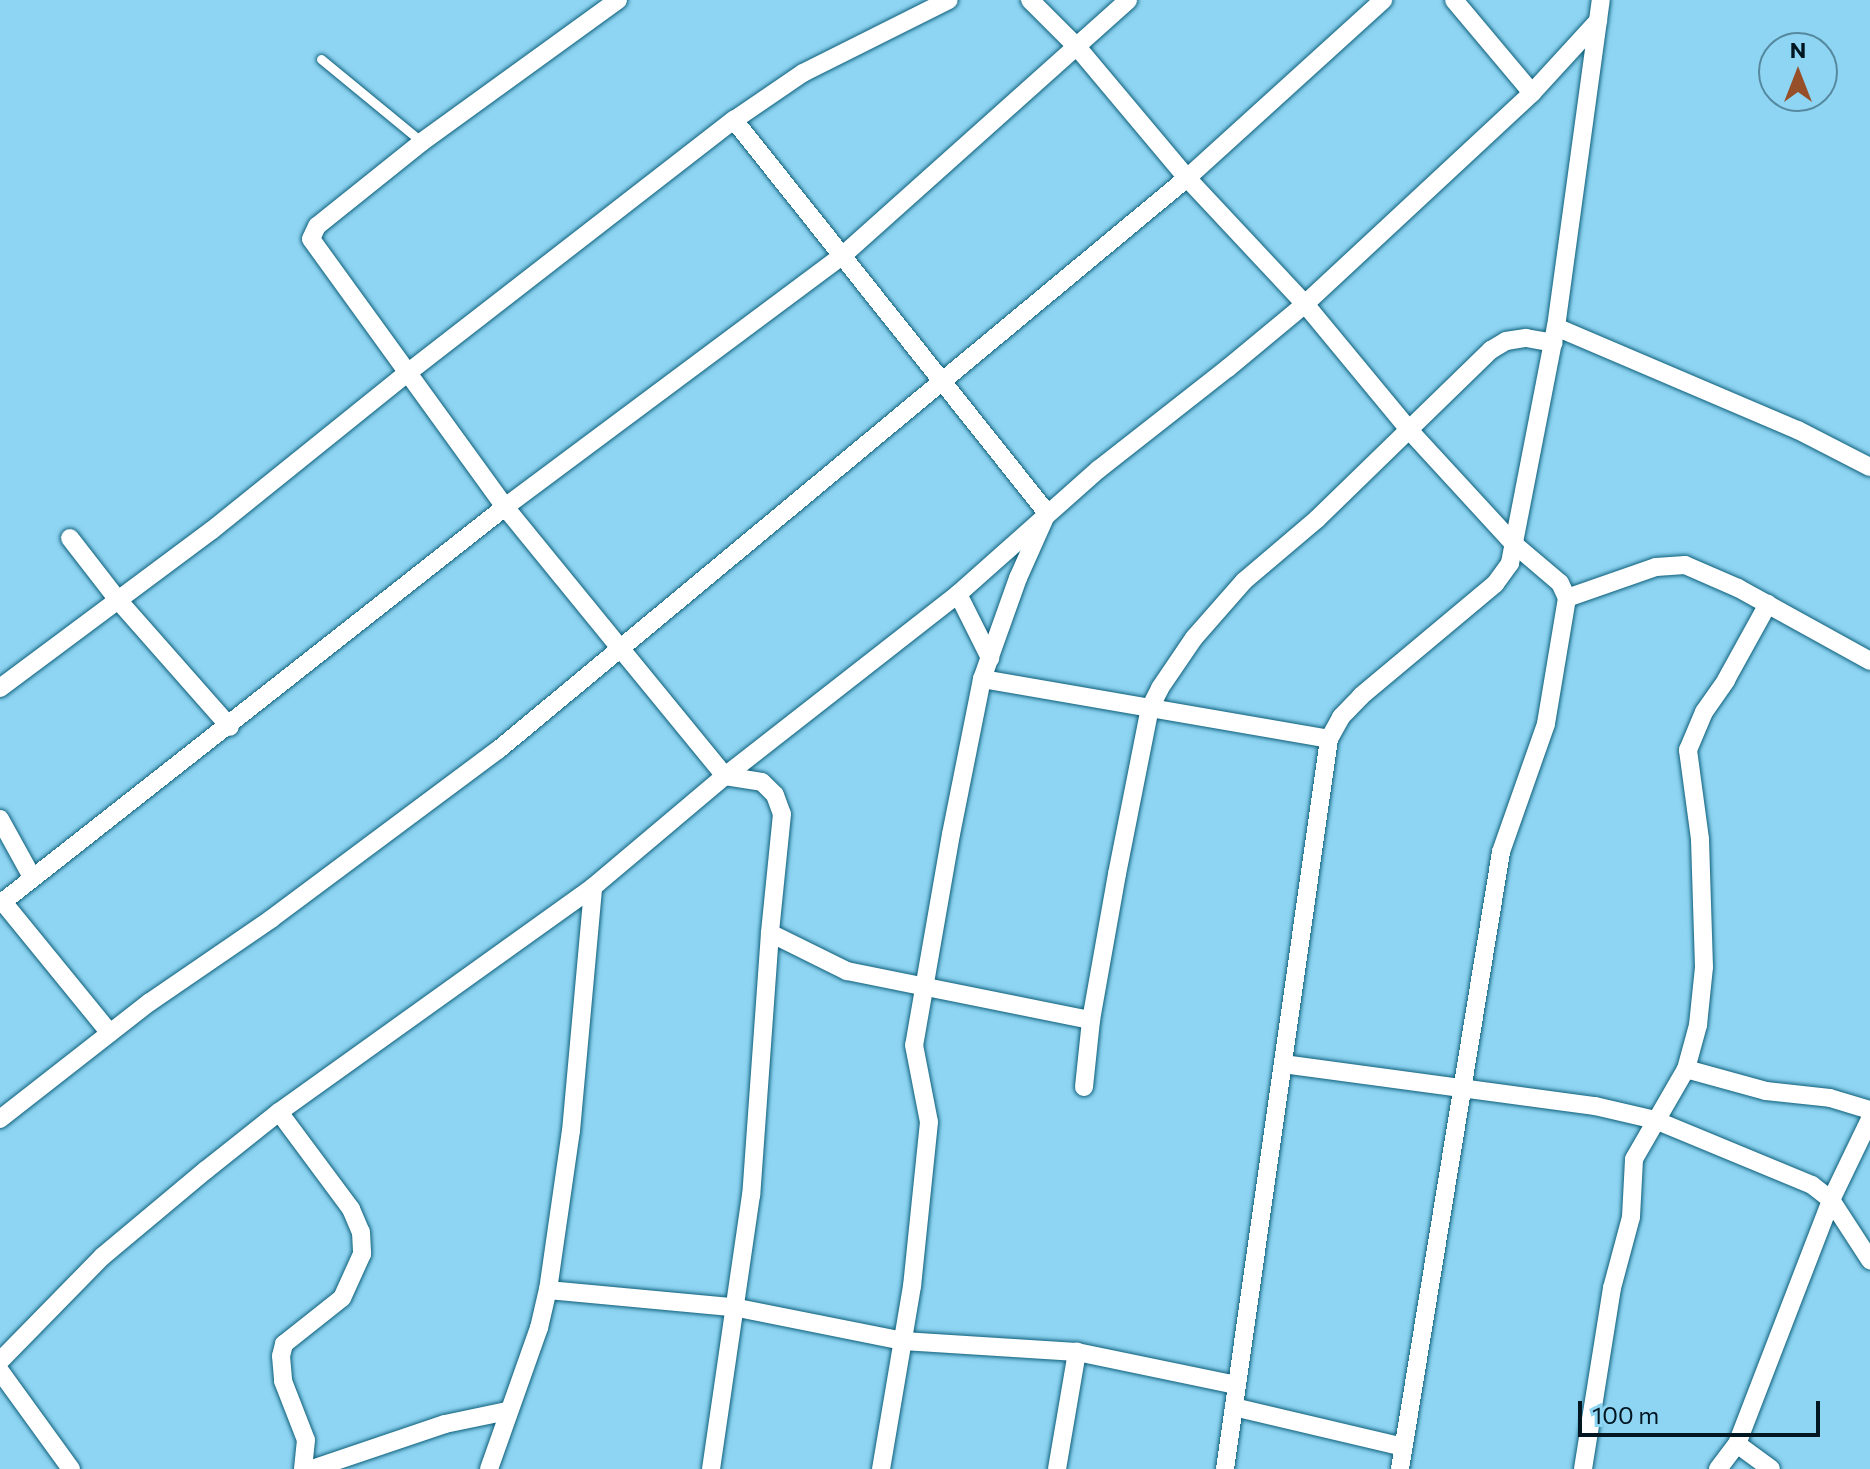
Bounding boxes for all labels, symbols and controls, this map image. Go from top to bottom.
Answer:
north arrow [1758,32,1838,112]
text: N [1790,36,1806,63]
scale bar [1582,1385,1824,1435]
text: 100 m [1592,1400,1659,1429]

